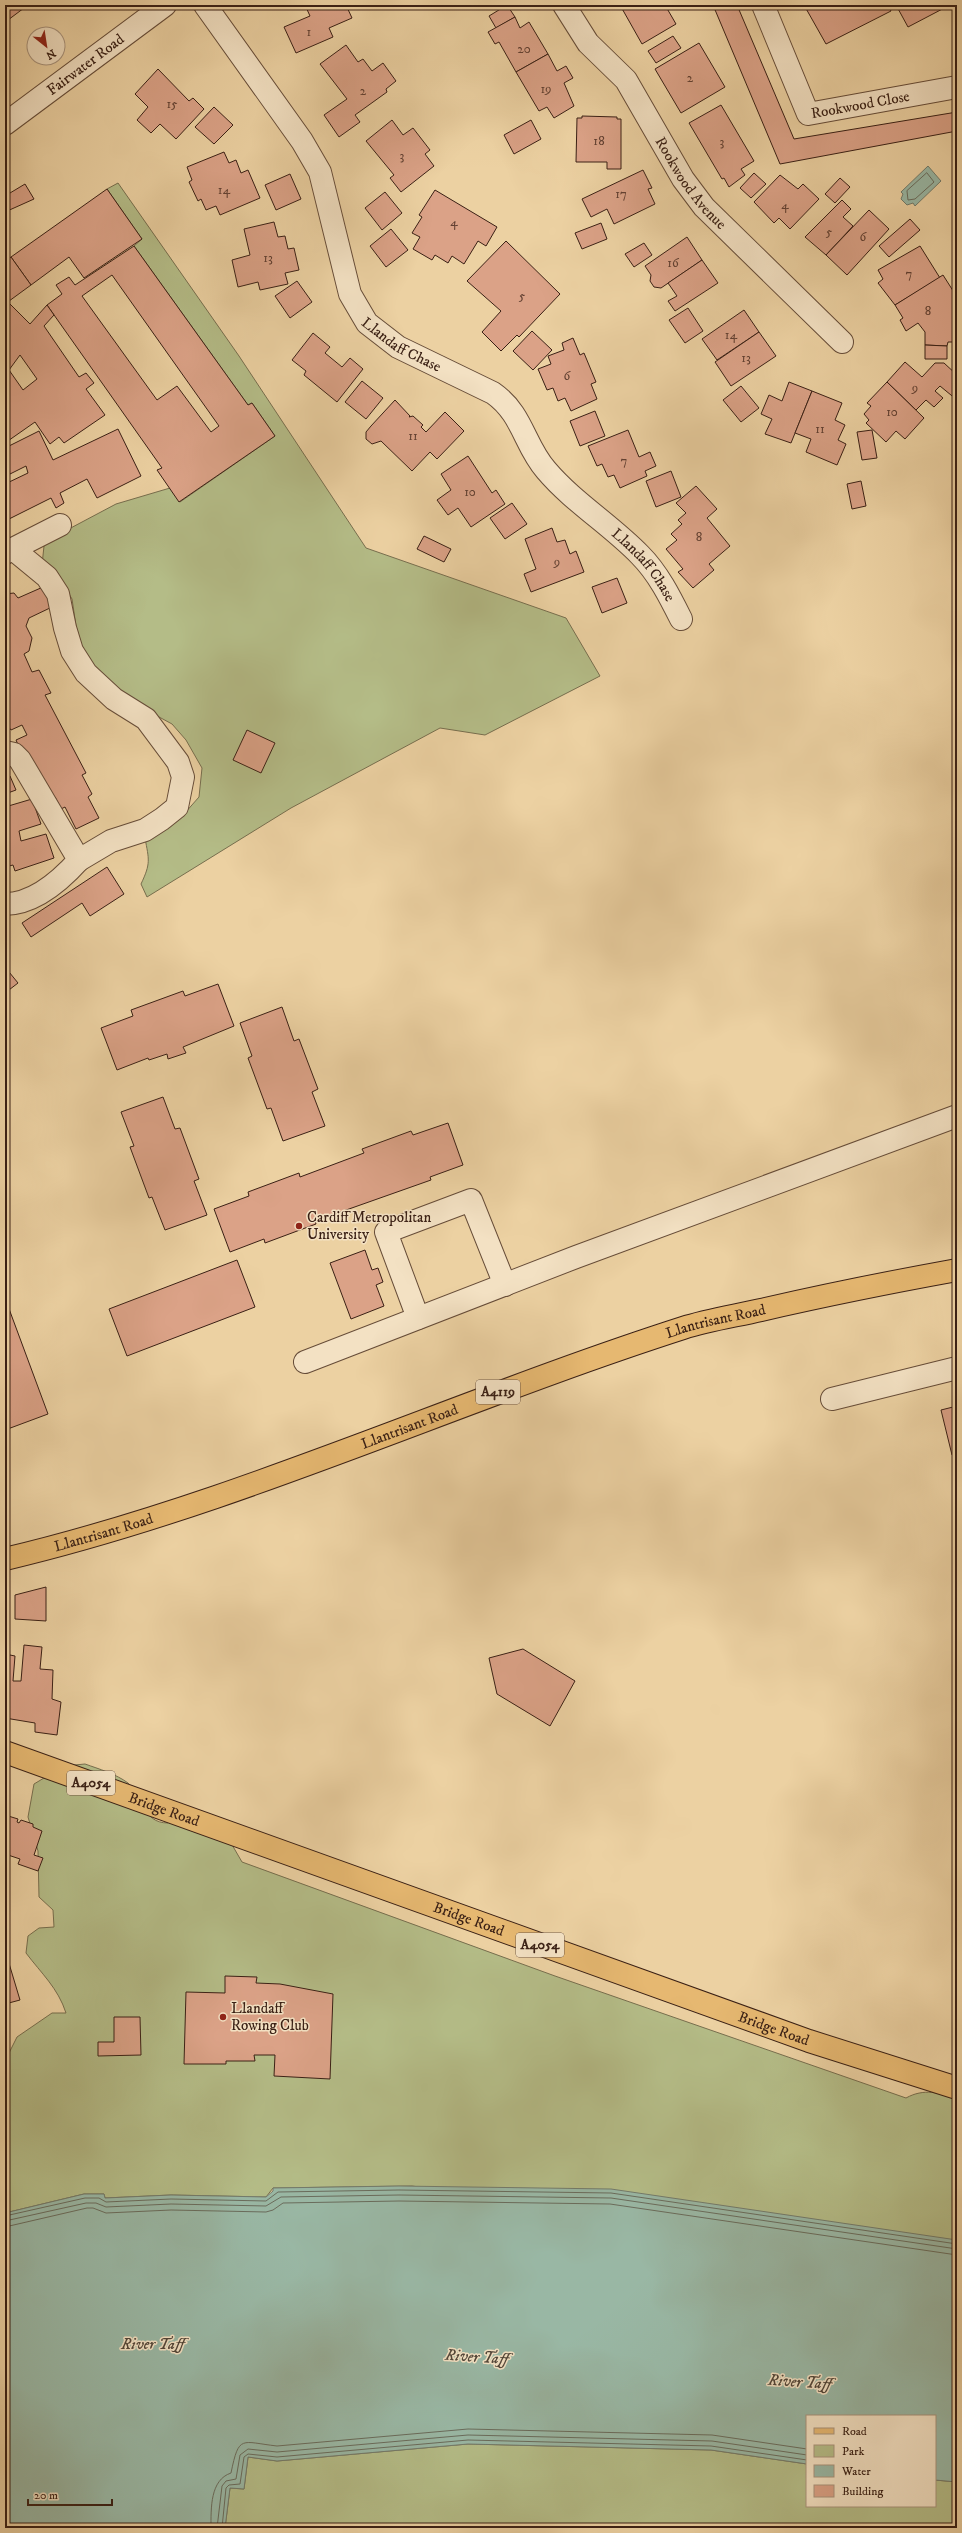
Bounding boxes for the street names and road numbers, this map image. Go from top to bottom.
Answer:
street label: Fairwater Road [43,29,128,99]
street label: Rookwood Close [809,86,911,123]
street label: Rookwood Avenue [651,133,731,233]
street label: Llandaff Chase [358,313,444,376]
street label: Llandaff Chase [608,524,680,605]
street label: Llantrisant Road [663,1300,768,1343]
road number: A4119 [476,1380,520,1404]
street label: Llantrisant Road [358,1399,461,1453]
street label: Llantrisant Road [52,1509,156,1556]
road number: A4054 [67,1771,115,1795]
street label: Bridge Road [126,1788,203,1831]
street label: Bridge Road [431,1897,508,1940]
road number: A4054 [516,1933,564,1957]
street label: Bridge Road [736,2007,812,2050]

